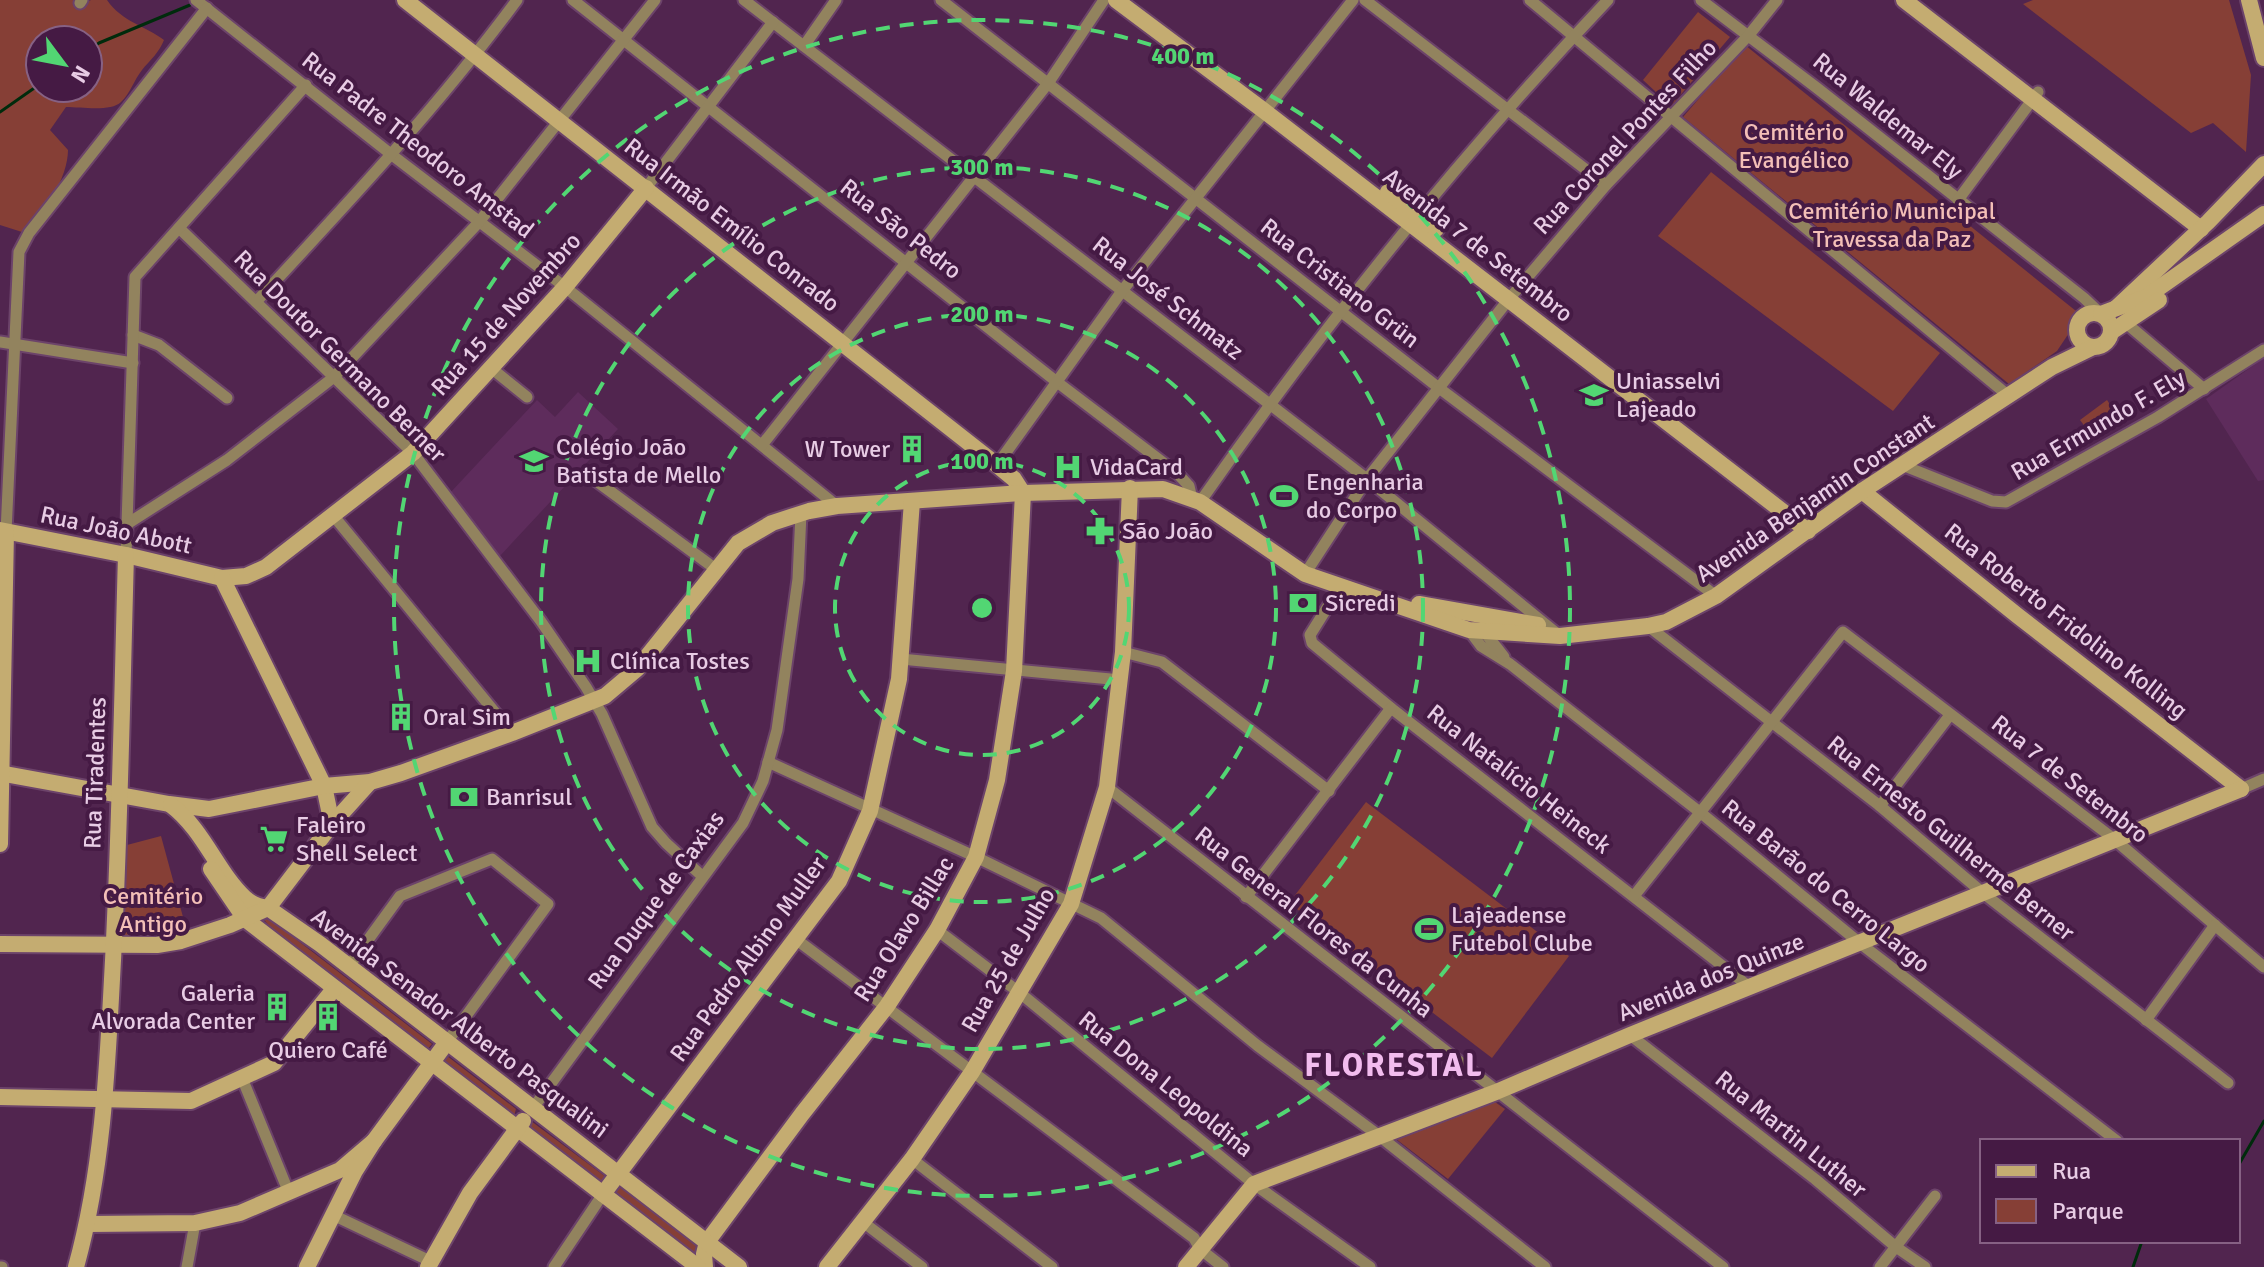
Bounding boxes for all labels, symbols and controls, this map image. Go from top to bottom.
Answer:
north arrow [24,24,104,104]
street label: Rua Coronel Pontes Filho [1527,33,1723,241]
text: 400 m [1151,41,1215,71]
street label: Rua Padre Theodoro Amstad [296,45,540,245]
street label: Rua Waldemar Ely [1807,46,1969,186]
text: N [65,61,96,88]
park label: Cemitério Evangélico [1738,117,1850,175]
street label: Rua Irmão Emílio Conrado [618,131,846,319]
text: 300 m [950,152,1014,182]
street label: Avenida 7 de Setembro [1377,161,1579,329]
street label: Rua São Pedro [834,172,968,286]
park label: Cemitério Municipal Travessa da Paz [1788,196,1996,254]
street label: Rua Cristiano Grün [1254,212,1426,354]
street label: Rua 15 de Novembro [425,226,587,402]
street label: Rua José Schmatz [1086,230,1250,366]
street label: Rua Doutor Germano Berner [228,244,453,469]
text: 200 m [950,299,1014,329]
street label: Rua Ermundo F. Ely [2006,363,2190,487]
place label: Uniasselvi Lajeado [1616,366,1721,424]
school or university icon: Uniasselvi Lajeado [1579,380,1609,410]
street label: Avenida Benjamin Constant [1690,407,1940,589]
place label: Colégio João Batista de Mello [556,432,721,490]
place label: W Tower [804,434,890,464]
building icon: W Tower [897,434,927,464]
school or university icon: Colégio João Batista de Mello [519,446,549,476]
text: 100 m [950,446,1014,476]
hospital icon: VidaCard [1053,452,1083,482]
place label: VidaCard [1090,452,1183,482]
place label: Engenharia do Corpo [1306,467,1424,525]
sports icon: Engenharia do Corpo [1269,481,1299,511]
street label: Rua João Abott [38,499,194,561]
pharmacy icon: São João [1085,516,1115,546]
place label: São João [1122,516,1213,546]
street label: Rua Roberto Fridolino Kolling [1938,517,2194,725]
bank icon: Sicredi [1288,588,1318,618]
place label: Sicredi [1325,588,1396,618]
centre of rings [968,594,996,622]
hospital icon: Clínica Tostes [573,646,603,676]
place label: Clínica Tostes [610,646,750,676]
street label: Rua Tiradentes [77,697,113,849]
street label: Rua Natalício Heineck [1421,698,1617,860]
building icon: Oral Sim [386,702,416,732]
place label: Oral Sim [423,702,511,732]
street label: Rua 7 de Setembro [1986,708,2154,850]
street label: Rua Ernesto Guilherme Berner [1821,729,2081,947]
bank icon: Banrisul [449,782,479,812]
place label: Banrisul [486,782,572,812]
street label: Rua Barão do Cerro Largo [1716,793,1936,979]
street label: Rua Duque de Caxias [581,805,731,995]
place label: Faleiro Shell Select [296,810,417,868]
street label: Rua General Flores da Cunha [1189,820,1439,1024]
supermarket icon: Faleiro Shell Select [259,824,289,854]
street label: Rua Pedro Albino Muller [663,850,833,1068]
street label: Rua Olavo Billac [847,851,961,1007]
park label: Cemitério Antigo [103,881,203,939]
street label: Rua 25 de Julho [954,882,1062,1038]
place label: Lajeadense Futebol Clube [1451,900,1593,958]
street label: Avenida Senador Alberto Pasqualini [305,901,615,1145]
sports icon: Lajeadense Futebol Clube [1414,914,1444,944]
street label: Avenida dos Quinze [1613,926,1809,1028]
place label: Galeria Alvorada Center [91,978,255,1036]
building icon: Galeria Alvorada Center [262,992,292,1022]
building icon: Quiero Café [313,1002,343,1032]
street label: Rua Dona Leopoldina [1073,1004,1259,1164]
place label: Quiero Café [268,1035,388,1065]
district label: FLORESTAL [1304,1046,1484,1085]
street label: Rua Martin Luther [1709,1064,1873,1204]
legend [1980,1139,2240,1243]
text: Rua [2052,1156,2091,1186]
text: Parque [2052,1196,2124,1226]

